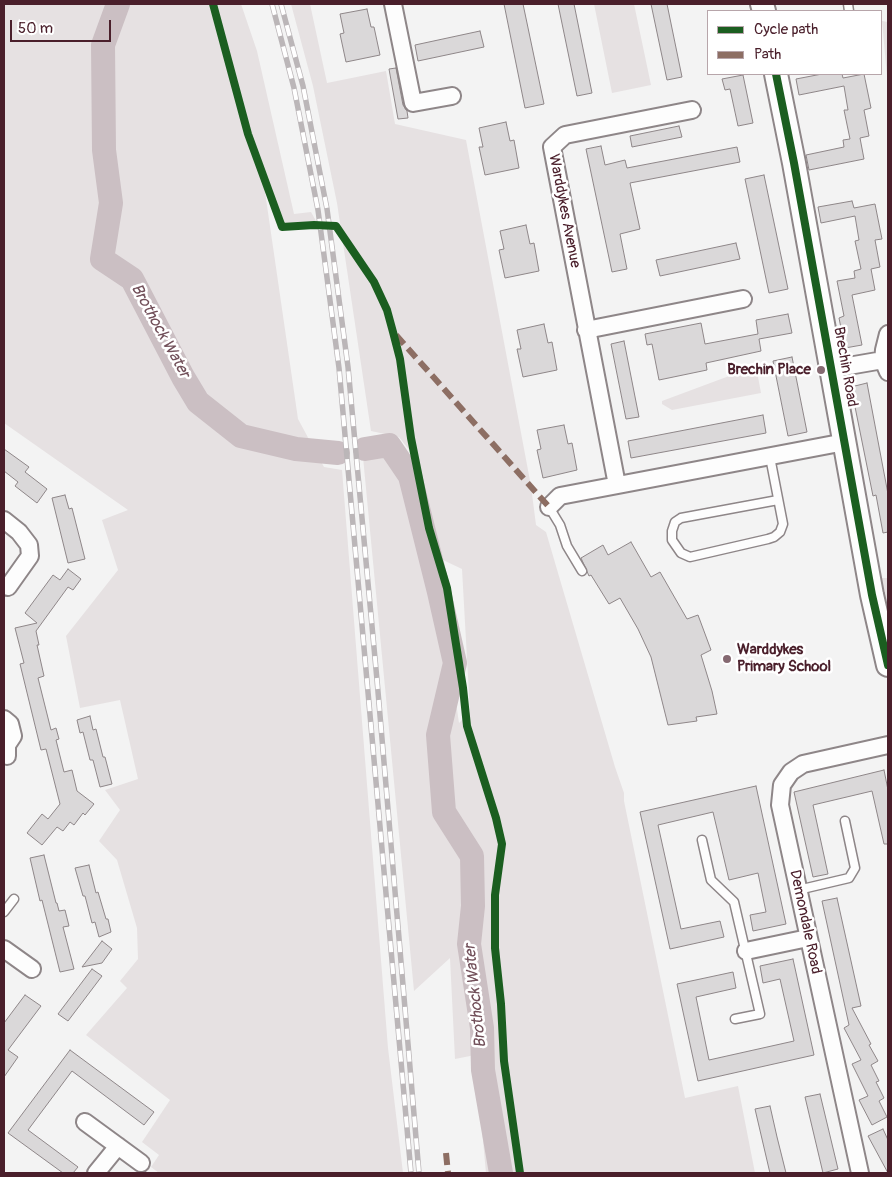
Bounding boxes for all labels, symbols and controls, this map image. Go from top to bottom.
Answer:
scale bar [12,10,114,42]
legend [707,10,882,75]
text: 50 m [18,19,53,38]
text: Cycle path [754,20,818,39]
text: Path [754,45,781,64]
street label: Warddykes Avenue [544,153,584,269]
water label: Brothock Water [126,281,194,381]
street label: Brechin Road [829,326,861,408]
place label: Brechin Place [727,361,811,379]
marker: Brechin Place [815,364,827,376]
place label: Warddykes Primary School [737,641,831,676]
marker: Warddykes Primary School [721,653,733,665]
street label: Demondale Road [785,868,825,976]
water label: Brothock Water [461,943,491,1049]

